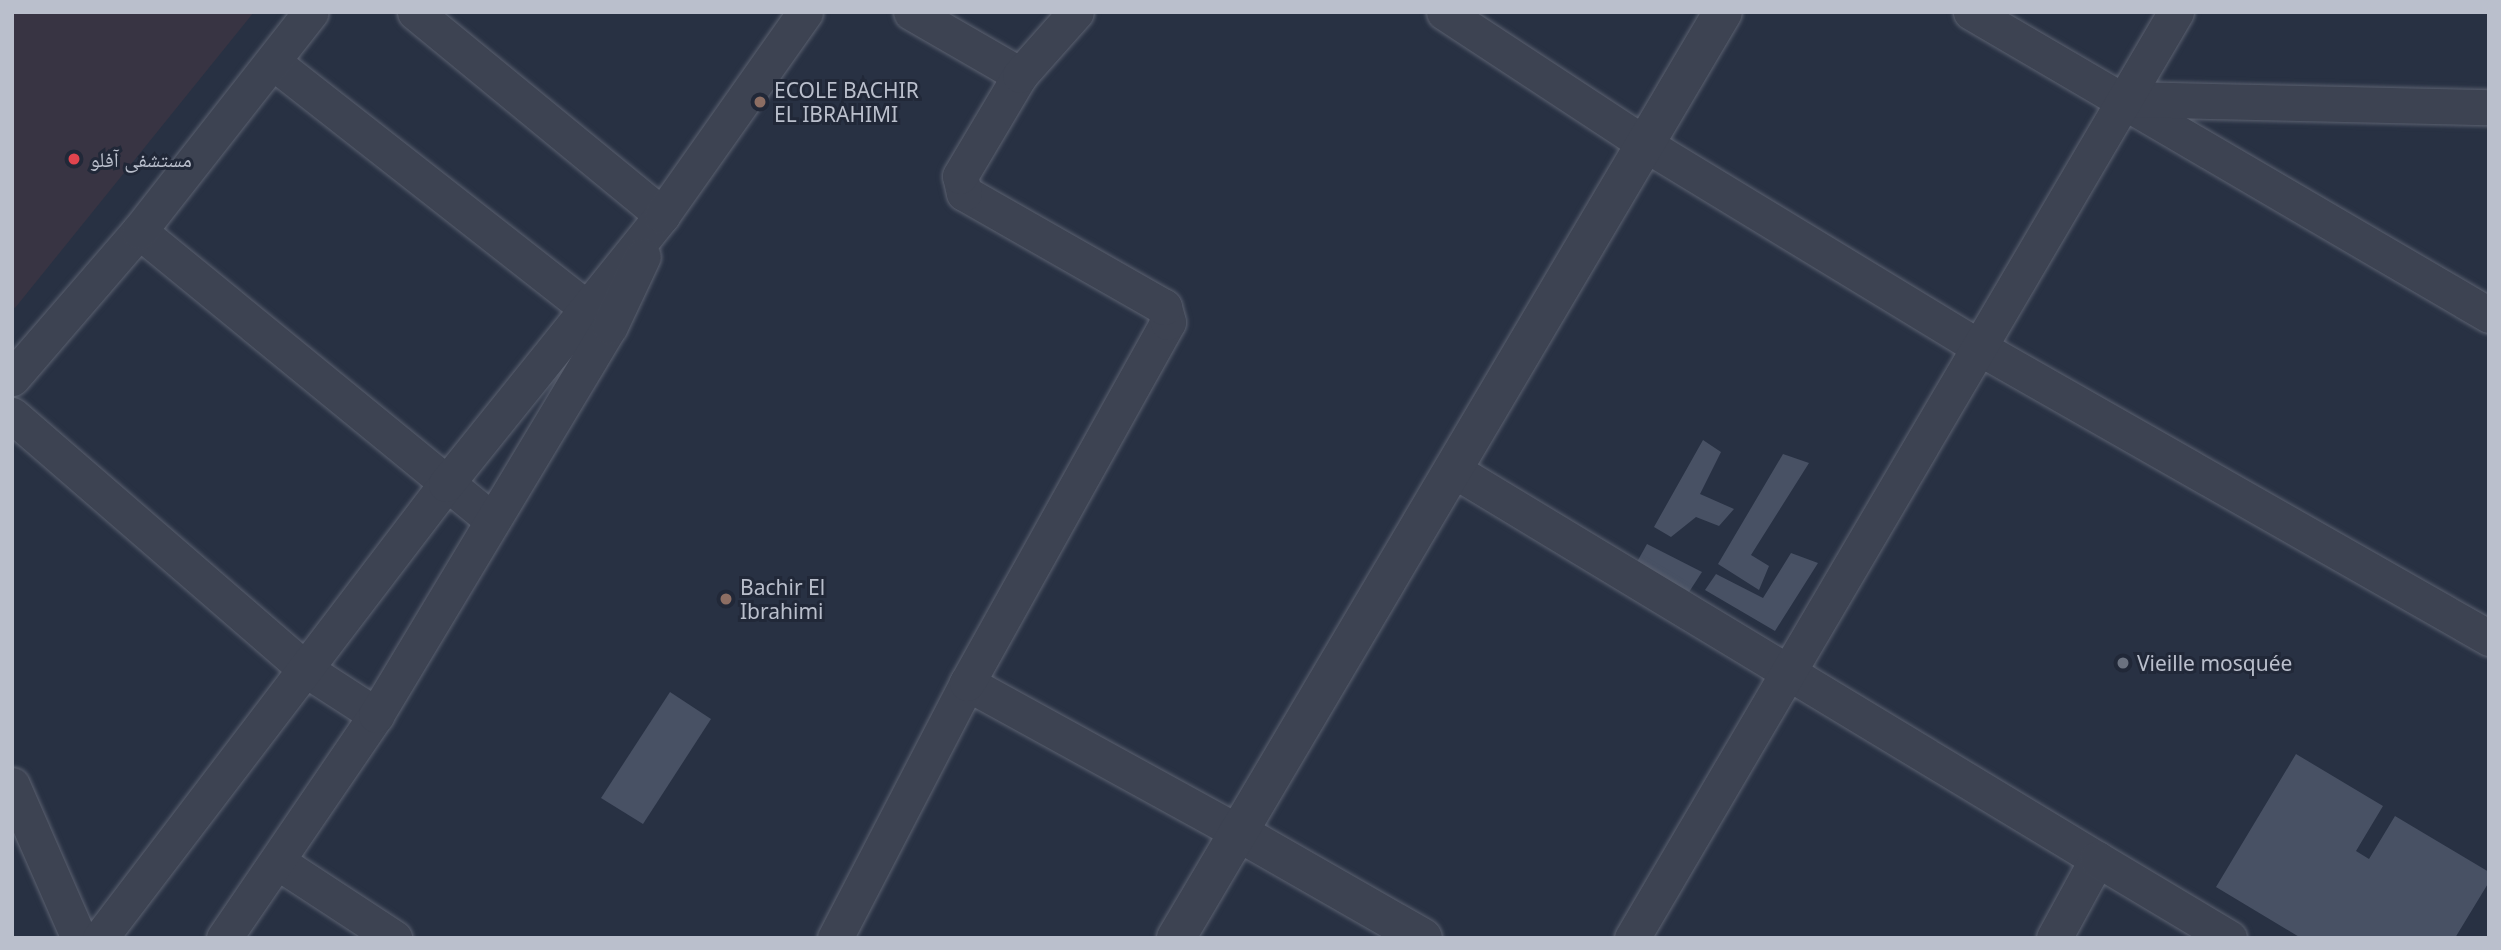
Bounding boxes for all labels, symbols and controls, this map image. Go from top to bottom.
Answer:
place label: ECOLE BACHIR EL IBRAHIMI [774,77,919,127]
marker: ECOLE BACHIR EL IBRAHIMI [752,94,768,110]
place label: مستشفى آفلو [90,146,192,172]
marker: مستشفى آفلو [64,149,84,169]
place label: Bachir El Ibrahimi [740,574,825,624]
marker: Bachir El Ibrahimi [718,591,734,607]
place label: Vieille mosquée [2137,650,2292,676]
marker: Vieille mosquée [2115,655,2131,671]

